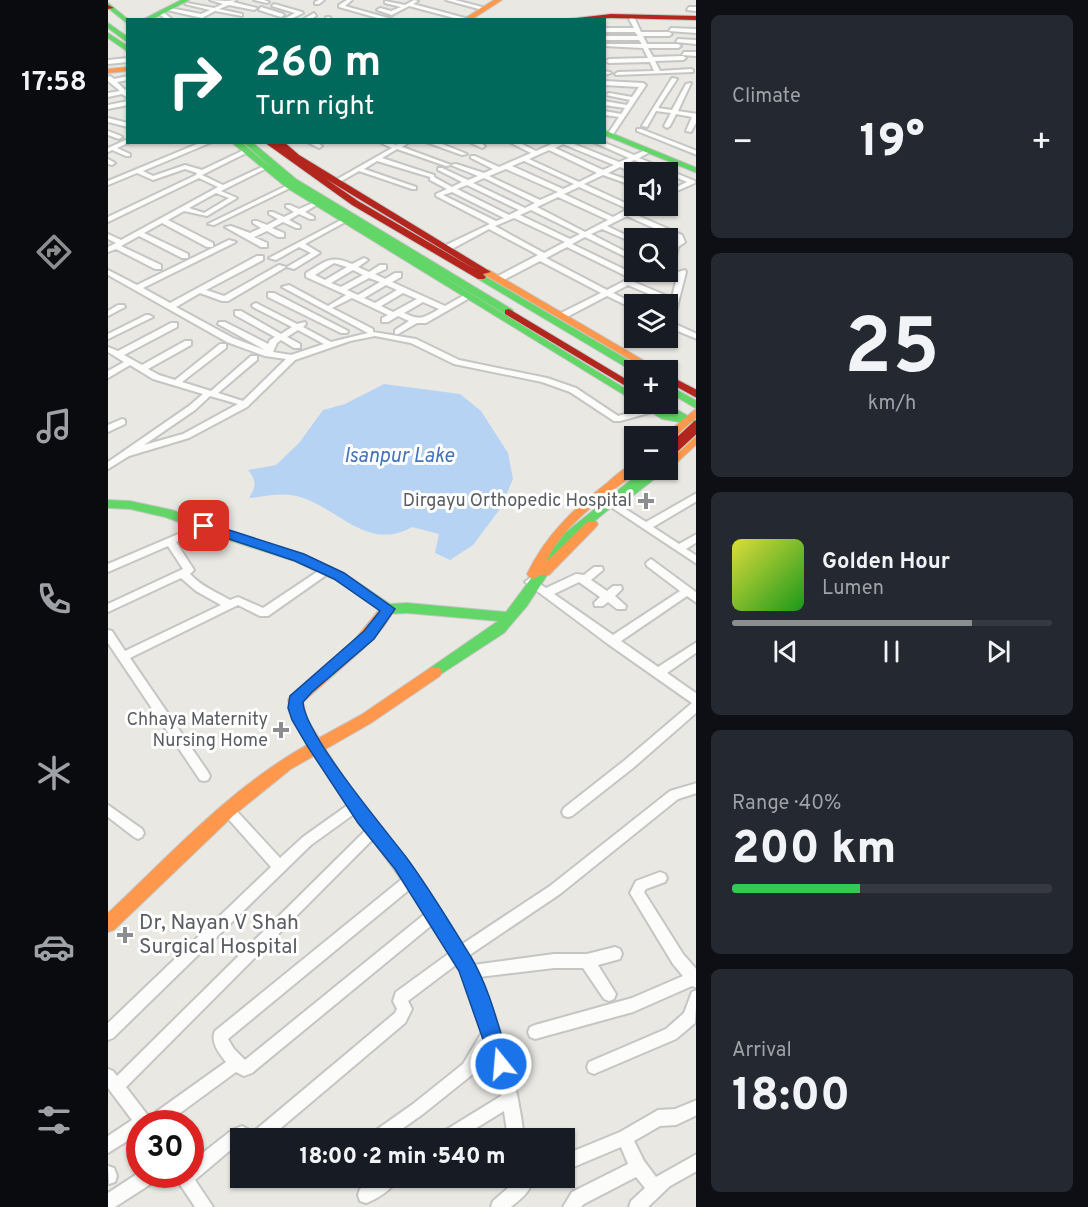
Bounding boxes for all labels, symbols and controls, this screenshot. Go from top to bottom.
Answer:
text: 260 m [255,38,381,91]
icon: right [156,42,234,120]
text: 17:58 [21,66,87,100]
text: Climate [732,84,801,110]
text: Turn right [255,90,374,124]
text: 19° [859,115,925,172]
text: − [732,123,753,165]
text: + [1031,123,1052,165]
map controls [624,162,678,480]
button: sound [624,162,678,216]
button: search [624,228,678,282]
icon: directions [33,231,75,273]
button: layers [624,294,678,348]
text: 25 [844,302,940,401]
button: + [624,360,678,414]
text: km/h [868,391,916,417]
icon: music [33,405,75,447]
button: − [624,426,678,480]
water label: Isanpur Lake [344,444,455,470]
place label: Dirgayu Orthopedic Hospital [403,490,632,513]
marker: Dirgayu Orthopedic Hospital [637,492,655,510]
pin [178,500,229,551]
icon: arrive [187,509,220,542]
text: Golden Hour [822,549,950,576]
text: Lumen [822,576,884,602]
icon: phone [33,578,75,620]
icon: previous [769,635,802,668]
icon: pause [875,635,908,668]
icon: next [982,635,1015,668]
place label: Chhaya Maternity Nursing Home [126,709,268,753]
marker: Chhaya Maternity Nursing Home [272,721,290,739]
icon: climate [33,752,75,794]
text: Range · 40% [732,791,841,817]
text: 200 km [732,822,896,879]
place label: Dr, Nayan V Shah Surgical Hospital [139,910,299,961]
icon: car [33,926,75,968]
marker: Dr, Nayan V Shah Surgical Hospital [116,926,134,944]
position arrow [469,1032,533,1096]
text: Arrival [732,1038,792,1064]
text: 18:00 [732,1069,850,1126]
icon: filters [33,1099,75,1141]
speed limit sign: 30 [126,1110,204,1188]
text: 18:00 · 2 min · 540 m [299,1144,506,1171]

